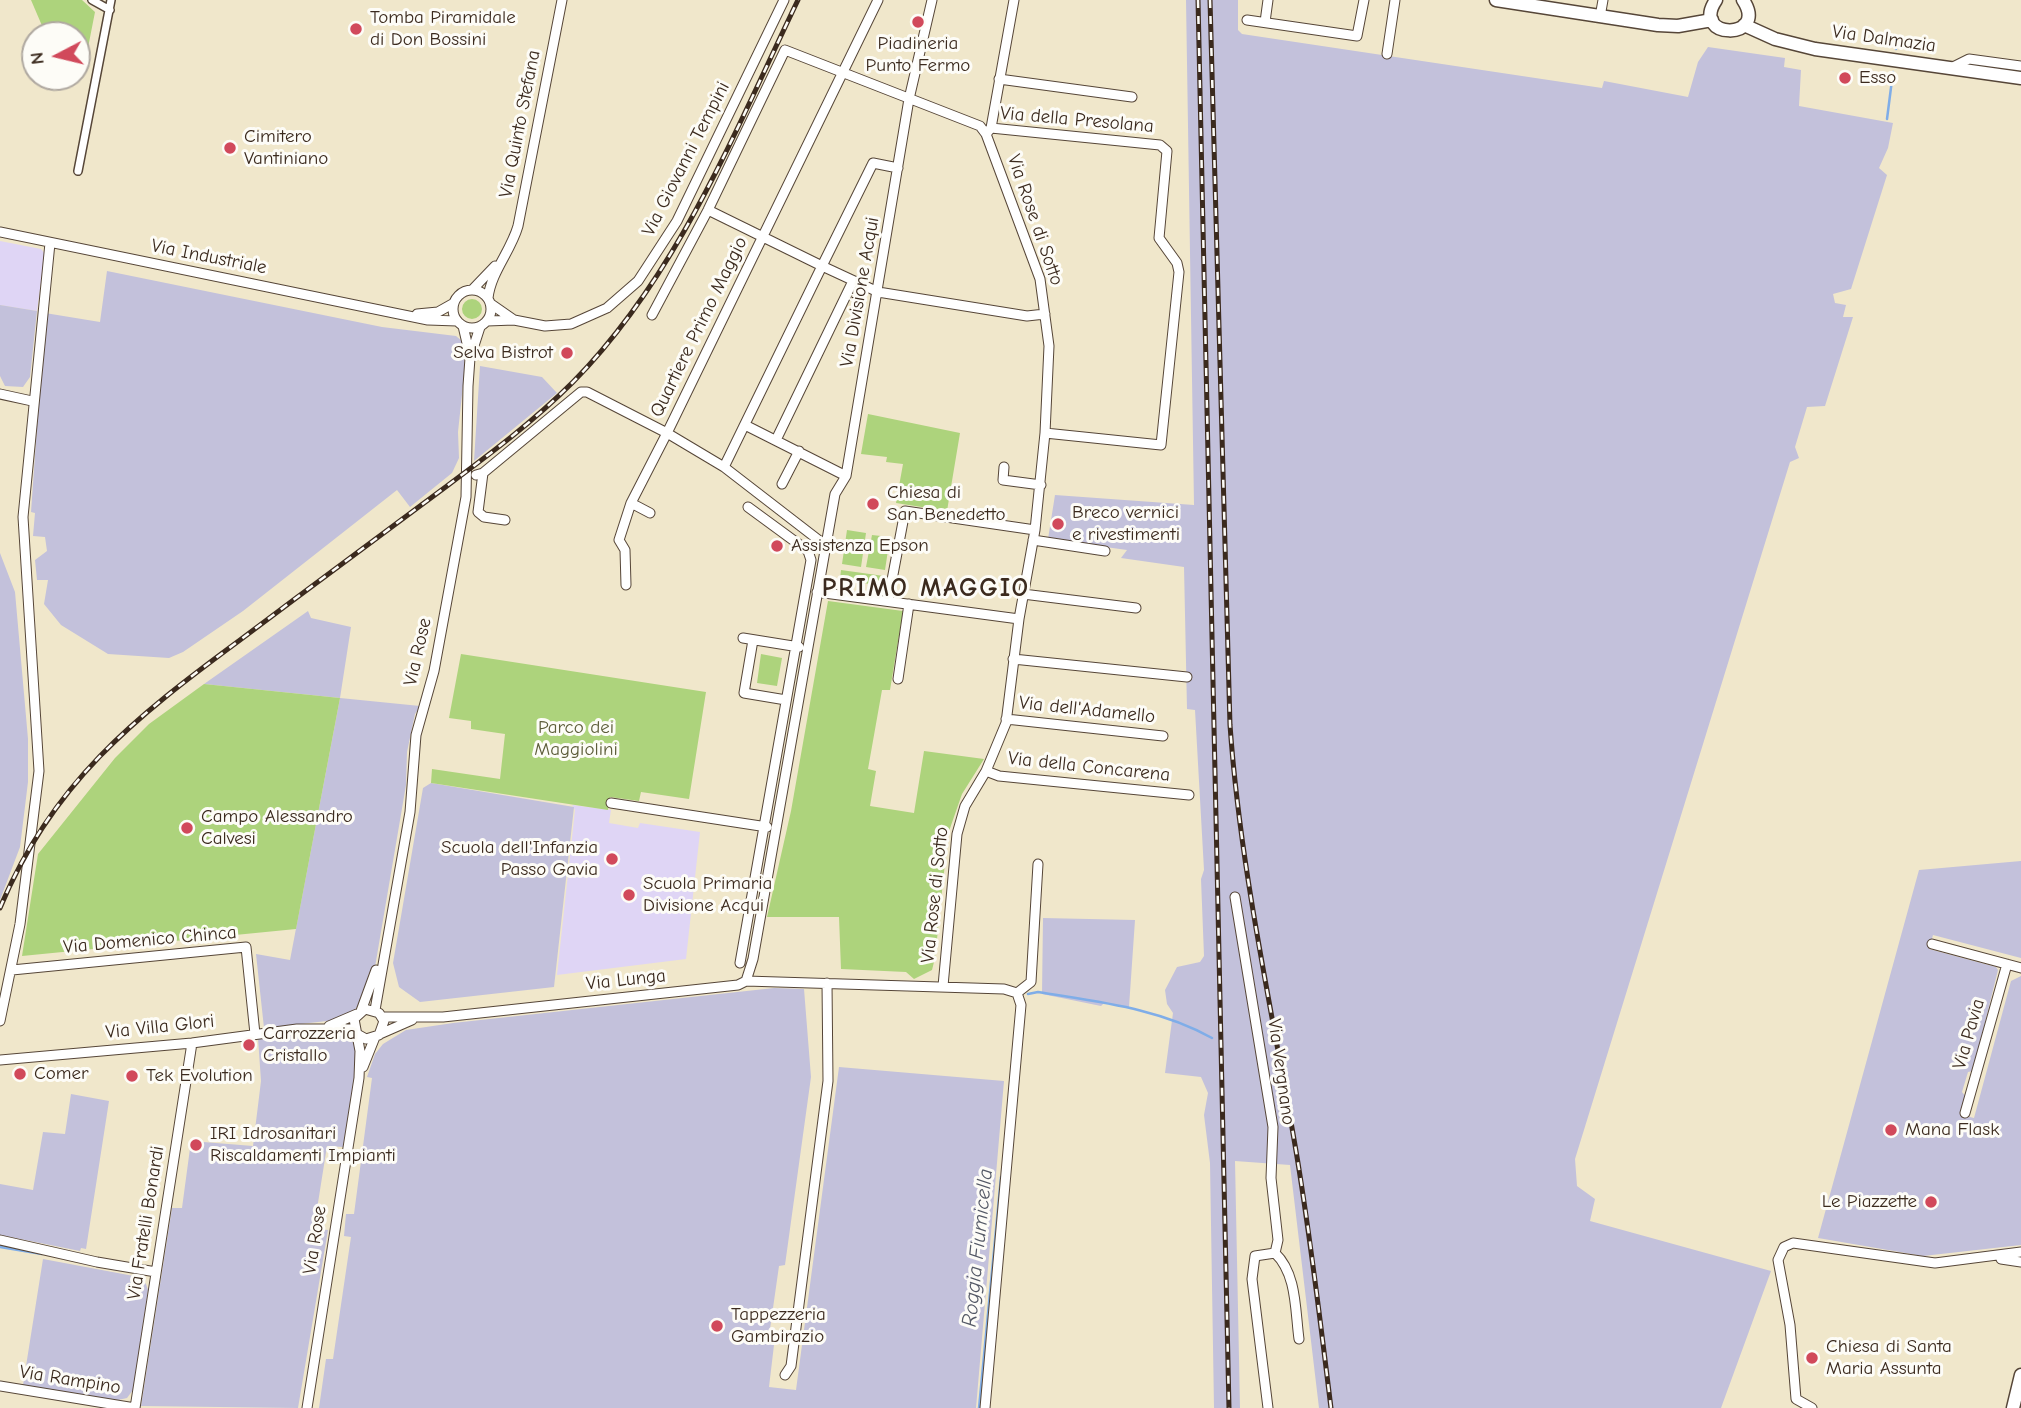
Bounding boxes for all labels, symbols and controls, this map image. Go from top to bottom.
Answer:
place label: Tomba Piramidale di Don Bossini [370,7,516,51]
marker: Piadineria Punto Fermo [910,14,926,30]
street label: Via Dalmazia [1831,20,1937,58]
north arrow [21,21,91,91]
marker: Tomba Piramidale di Don Bossini [348,21,364,37]
place label: Piadineria Punto Fermo [866,33,970,77]
street label: Via Quinto Stefana [495,48,545,200]
text: N [25,51,49,66]
place label: Esso [1859,67,1896,89]
marker: Esso [1837,70,1853,86]
street label: Via Giovanni Tempini [637,78,735,240]
street label: Via della Presolana [999,102,1155,138]
place label: Cimitero Vantiniano [244,126,328,170]
marker: Cimitero Vantiniano [222,140,238,156]
street label: Via Rose di Sotto [1002,152,1068,288]
street label: Via Divisione Acqui [836,215,884,369]
street label: Quartiere Primo Maggio [645,233,753,421]
street label: Via Industriale [149,235,269,279]
place label: Selva Bistrot [453,342,553,364]
marker: Selva Bistrot [559,345,575,361]
place label: Chiesa di San Benedetto [887,482,1005,526]
marker: Chiesa di San Benedetto [865,496,881,512]
place label: Breco vernici e rivestimenti [1072,502,1180,546]
marker: Breco vernici e rivestimenti [1050,516,1066,532]
place label: Assistenza Epson [791,535,929,557]
marker: Assistenza Epson [769,538,785,554]
district label: PRIMO MAGGIO [823,573,1029,605]
street label: Via Rose [399,616,437,688]
street label: Via dell'Adamello [1018,692,1156,728]
park label: Parco dei Maggiolini [534,717,618,761]
street label: Via della Concarena [1007,747,1171,787]
place label: Campo Alessandro Calvesi [201,806,353,850]
marker: Campo Alessandro Calvesi [179,820,195,836]
street label: Via Rose di Sotto [917,826,953,964]
place label: Scuola dell'Infanzia Passo Gavia [441,837,598,881]
marker: Scuola dell'Infanzia Passo Gavia [604,851,620,867]
place label: Scuola Primaria Divisione Acqui [643,873,772,917]
marker: Scuola Primaria Divisione Acqui [621,887,637,903]
street label: Via Domenico Chinca [62,921,238,959]
street label: Via Lunga [585,964,667,996]
street label: Via Pavia [1948,996,1990,1072]
street label: Via Villa Glori [104,1010,216,1044]
street label: Via Vergnano [1262,1017,1300,1127]
place label: Carrozzeria Cristallo [263,1023,356,1067]
marker: Carrozzeria Cristallo [241,1037,257,1053]
place label: Comer [34,1063,88,1085]
place label: Tek Evolution [146,1065,253,1087]
marker: Comer [12,1066,28,1082]
marker: Tek Evolution [124,1068,140,1084]
place label: Mana Flask [1905,1119,1999,1141]
marker: Mana Flask [1883,1122,1899,1138]
place label: IRI Idrosanitari Riscaldamenti Impianti [210,1123,396,1167]
marker: IRI Idrosanitari Riscaldamenti Impianti [188,1137,204,1153]
street label: Via Fratelli Bonardi [123,1144,169,1302]
water label: Roggia Fiumicella [957,1168,999,1328]
place label: Le Piazzette [1822,1191,1917,1213]
marker: Le Piazzette [1923,1194,1939,1210]
street label: Via Rose [298,1204,332,1276]
place label: Tappezzeria Gambirazio [731,1304,826,1348]
marker: Tappezzeria Gambirazio [709,1318,725,1334]
place label: Chiesa di Santa Maria Assunta [1826,1336,1952,1380]
marker: Chiesa di Santa Maria Assunta [1804,1350,1820,1366]
street label: Via Rampino [18,1361,122,1399]

